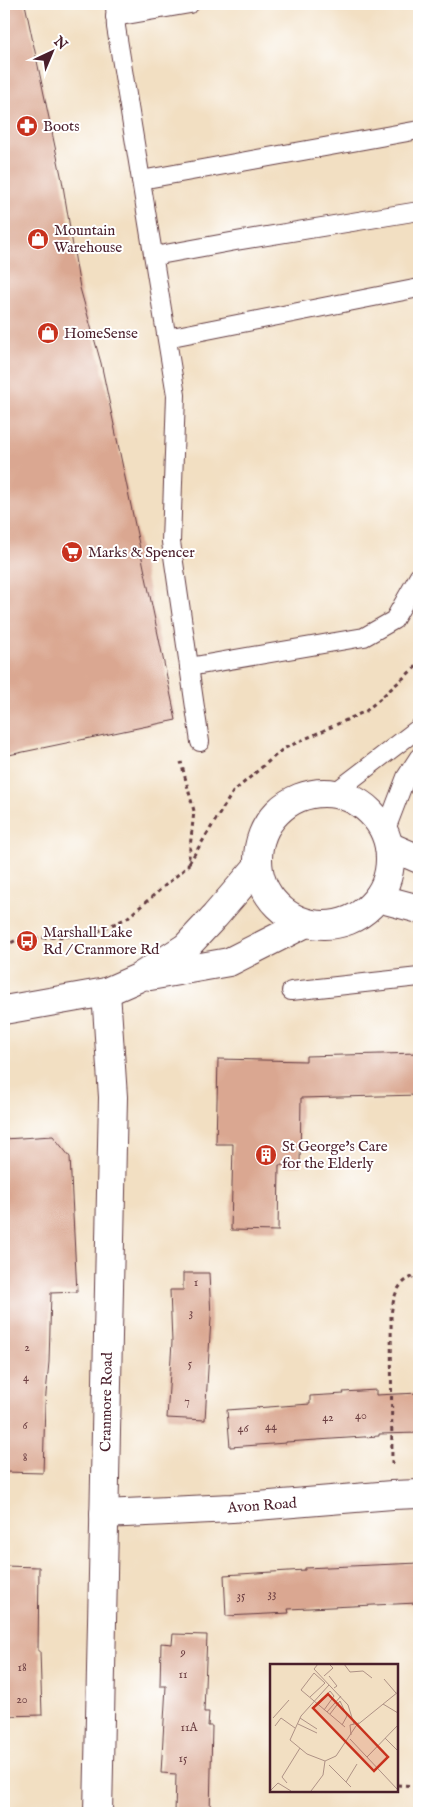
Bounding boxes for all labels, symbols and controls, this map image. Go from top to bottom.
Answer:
north arrow [28,28,78,78]
text: N [49,32,71,54]
pharmacy icon: Boots [15,114,39,138]
place label: Boots [43,117,80,136]
place label: Mountain Warehouse [54,221,122,257]
shop icon: Mountain Warehouse [26,227,50,251]
shop icon: HomeSense [36,321,60,345]
place label: HomeSense [64,324,138,343]
supermarket icon: Marks & Spencer [60,540,84,564]
place label: Marks & Spencer [88,543,195,562]
place label: Marshall Lake Rd / Cranmore Rd [43,923,160,959]
bus stop icon: Marshall Lake Rd / Cranmore Rd [15,929,39,953]
place label: St George's Care for the Elderly [282,1137,388,1173]
building icon: St George's Care for the Elderly [254,1143,278,1167]
house number: 1 [194,1275,198,1290]
house number: 3 [189,1305,193,1320]
house number: 2 [24,1340,30,1355]
street label: Cranmore Road [96,1351,117,1452]
house number: 5 [188,1356,193,1371]
house number: 4 [23,1370,29,1385]
house number: 7 [184,1394,190,1409]
house number: 40 [355,1408,367,1423]
house number: 42 [322,1410,334,1425]
house number: 6 [22,1418,28,1433]
house number: 44 [265,1419,277,1434]
house number: 46 [238,1421,249,1436]
house number: 8 [23,1450,28,1465]
street label: Avon Road [226,1494,298,1517]
house number: 33 [268,1586,276,1601]
house number: 35 [237,1588,246,1603]
house number: 9 [179,1645,186,1660]
house number: 18 [17,1660,27,1675]
inset map [270,1664,398,1792]
house number: 11 [179,1667,187,1682]
house number: 20 [16,1692,28,1707]
house number: 11A [180,1720,198,1735]
house number: 15 [179,1751,188,1766]

